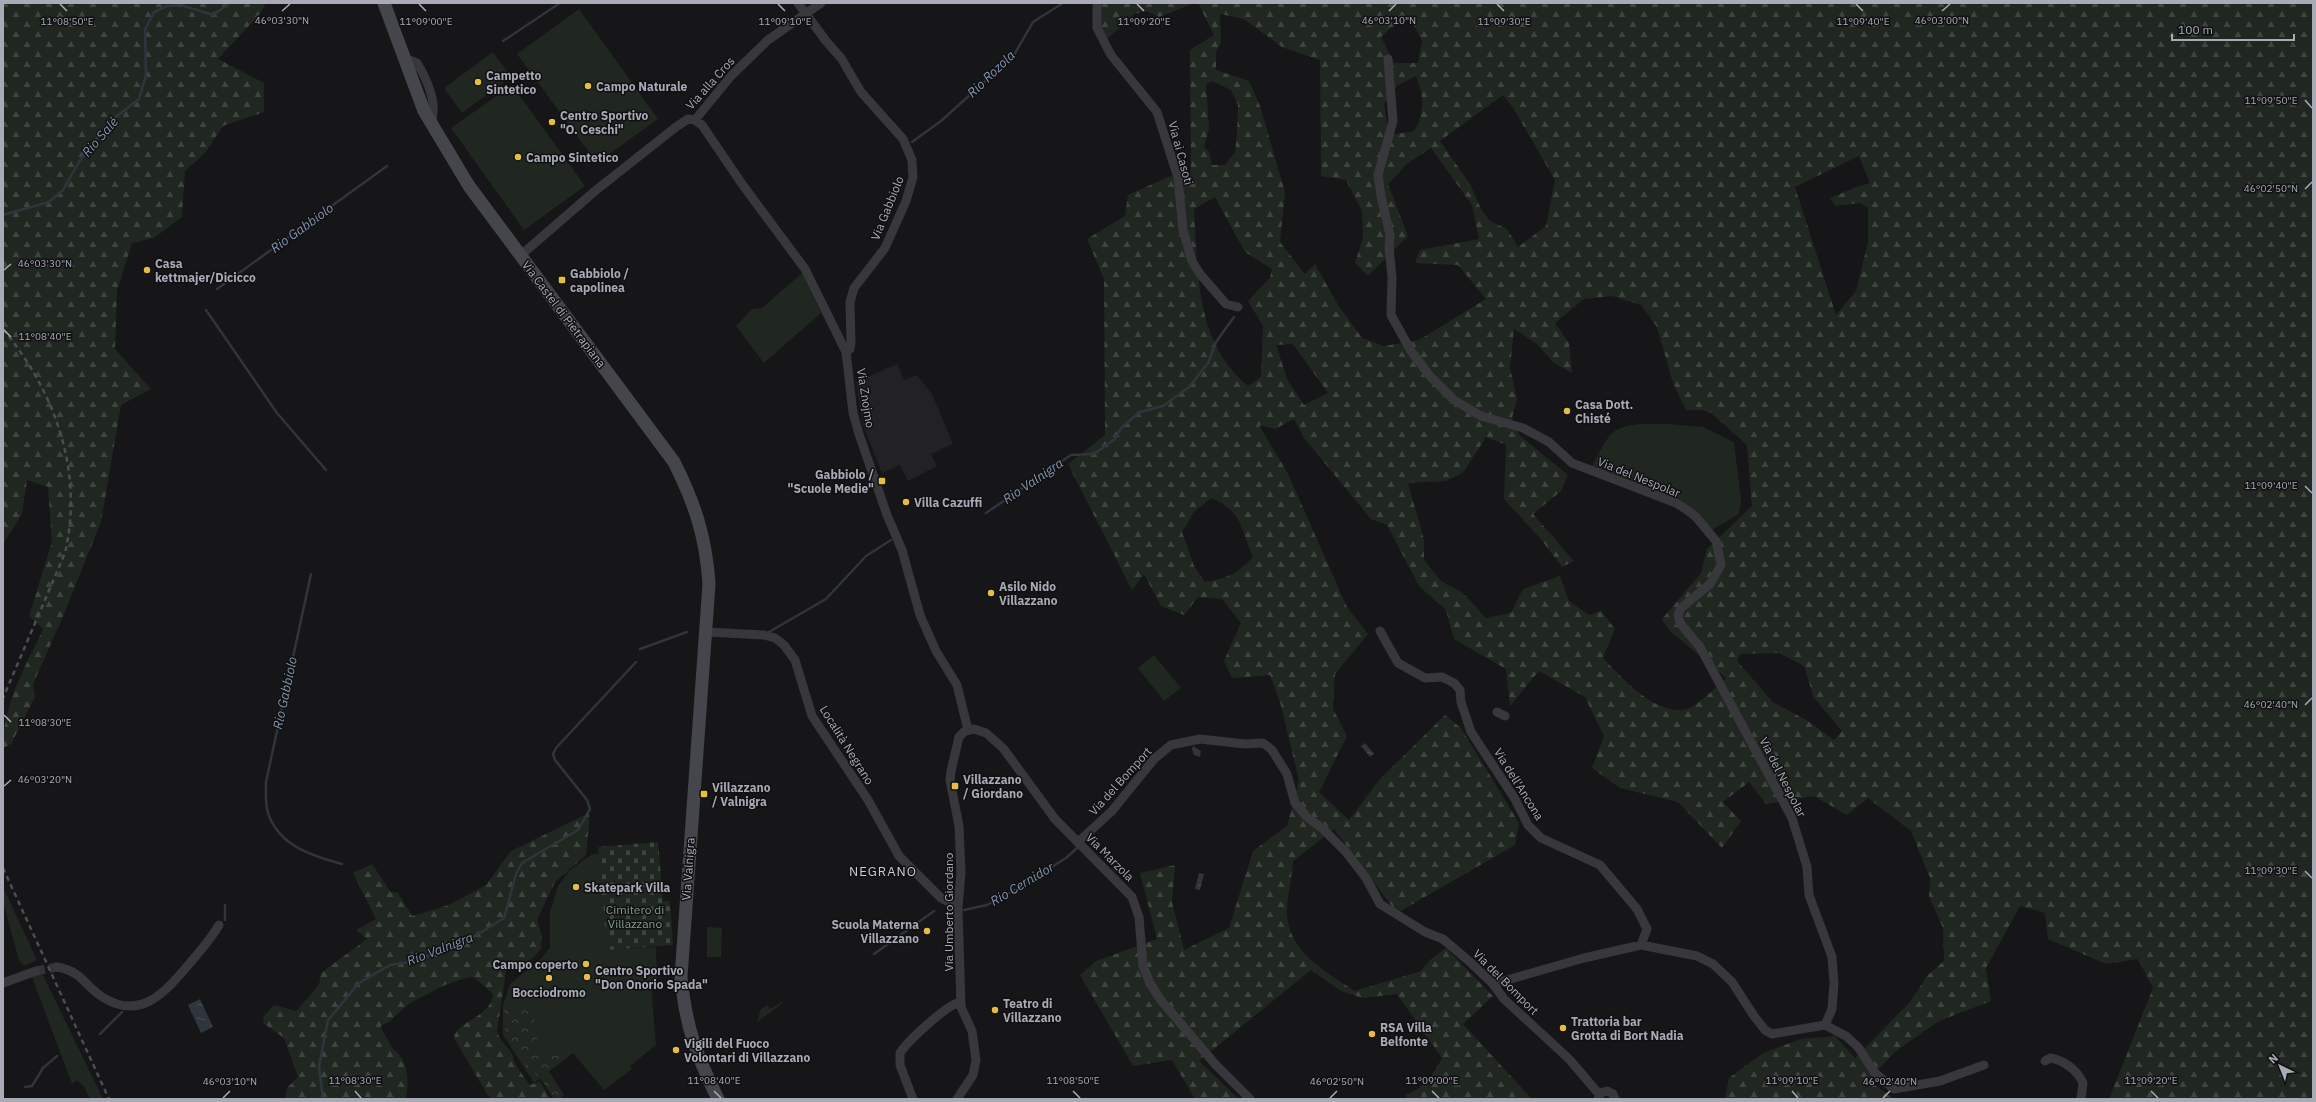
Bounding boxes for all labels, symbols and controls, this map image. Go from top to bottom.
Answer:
text: 46°03'30"N [255,14,309,27]
text: 46°03'10"N [1362,14,1416,27]
text: 46°03'00"N [1915,14,1969,27]
text: 11°08'50"E [40,15,94,28]
text: 11°09'00"E [399,15,453,28]
text: 11°09'10"E [758,15,812,28]
text: 11°09'20"E [1117,15,1171,28]
text: 11°09'30"E [1477,15,1531,28]
text: 11°09'40"E [1836,15,1890,28]
scale bar [2172,16,2294,42]
text: 100 m [2178,22,2213,37]
water label: Rio Rozola [963,47,1019,101]
street label: Via alla Cros [682,53,738,113]
place label: Campetto Sintetico [486,68,541,97]
marker: Campetto Sintetico [473,77,483,87]
place label: Campo Naturale [596,79,688,94]
marker: Campo Naturale [583,81,593,91]
text: 11°09'50"E [2244,94,2298,107]
place label: Centro Sportivo "O. Ceschi" [560,108,649,137]
water label: Rio Salé [78,113,122,160]
marker: Centro Sportivo "O. Ceschi" [547,117,557,127]
street label: Via ai Casoti [1165,119,1197,187]
place label: Campo Sintetico [526,150,619,165]
marker: Campo Sintetico [513,152,523,162]
street label: Via Gabbiolo [867,173,907,242]
text: 46°02'50"N [2244,182,2298,195]
water label: Rio Gabbiolo [267,199,337,257]
place label: Casa kettmajer/Dicicco [155,256,256,285]
text: 46°03'30"N [18,257,72,270]
street label: Via Castel di Pietrapiana [519,257,610,371]
marker: Casa kettmajer/Dicicco [142,265,152,275]
place label: Gabbiolo / capolinea [570,266,629,295]
marker: Gabbiolo / capolinea [557,275,567,285]
text: 11°08'40"E [18,330,72,343]
street label: Via Znojmo [854,367,878,429]
place label: Casa Dott. Chisté [1575,397,1633,426]
marker: Casa Dott. Chisté [1562,406,1572,416]
water label: Rio Valnigra [999,454,1067,508]
street label: Via del Nespolar [1595,454,1683,501]
place label: Gabbiolo / "Scuole Medie" [788,467,874,496]
marker: Gabbiolo / "Scuole Medie" [877,476,887,486]
text: 11°09'40"E [2244,479,2298,492]
place label: Villa Cazuffi [914,495,982,510]
marker: Villa Cazuffi [901,497,911,507]
place label: Asilo Nido Villazzano [999,579,1058,608]
marker: Asilo Nido Villazzano [986,588,996,598]
water label: Rio Gabbiolo [269,655,301,731]
text: 46°02'40"N [2244,698,2298,711]
street label: Località Negrano [817,703,877,788]
text: 11°08'30"E [18,716,72,729]
street label: Via del Nespolar [1756,734,1810,820]
street label: Via del Bomport [1085,744,1155,818]
street label: Via dell'Ancona [1491,745,1547,823]
place label: Villazzano / Giordano [963,772,1023,801]
text: 46°03'20"N [18,773,72,786]
place label: Villazzano / Valnigra [712,780,771,809]
marker: Villazzano / Giordano [950,781,960,791]
marker: Villazzano / Valnigra [699,789,709,799]
street label: Via Marzola [1083,830,1138,885]
street label: Via Valnigra [678,836,698,901]
street label: Via Umberto Giordano [941,852,956,972]
water label: Rio Cernidor [987,858,1058,910]
district label: NEGRANO [849,863,917,880]
text: 11°09'30"E [2244,864,2298,877]
place label: Skatepark Villa [584,880,671,895]
marker: Skatepark Villa [571,882,581,892]
park label: Cimitero di Villazzano [606,902,664,931]
place label: Scuola Materna Villazzano [831,917,919,946]
marker: Scuola Materna Villazzano [922,926,932,936]
water label: Rio Valnigra [404,929,476,969]
street label: Via del Bomport [1470,946,1542,1018]
place label: Campo coperto [493,957,578,972]
marker: Campo coperto [581,959,591,969]
place label: Centro Sportivo "Don Onorio Spada" [595,963,708,992]
marker: Centro Sportivo "Don Onorio Spada" [582,972,592,982]
marker: Bocciodromo [544,973,554,983]
place label: Bocciodromo [512,985,586,1000]
place label: Teatro di Villazzano [1003,996,1062,1025]
marker: Teatro di Villazzano [990,1005,1000,1015]
place label: Trattoria bar Grotta di Bort Nadia [1571,1014,1684,1043]
place label: RSA Villa Belfonte [1380,1020,1432,1049]
marker: Trattoria bar Grotta di Bort Nadia [1558,1023,1568,1033]
marker: RSA Villa Belfonte [1367,1029,1377,1039]
place label: Vigili del Fuoco Volontari di Villazzano [684,1036,810,1065]
marker: Vigili del Fuoco Volontari di Villazzano [671,1045,681,1055]
north arrow [2260,1046,2300,1086]
text: N [2265,1051,2281,1067]
text: 11°08'30"E [328,1074,382,1087]
text: 11°08'40"E [687,1074,741,1087]
text: 11°08'50"E [1046,1074,1100,1087]
text: 11°09'00"E [1405,1074,1459,1087]
text: 11°09'10"E [1765,1074,1819,1087]
text: 11°09'20"E [2124,1074,2178,1087]
text: 46°03'10"N [203,1075,257,1088]
text: 46°02'50"N [1310,1075,1364,1088]
text: 46°02'40"N [1863,1075,1917,1088]

